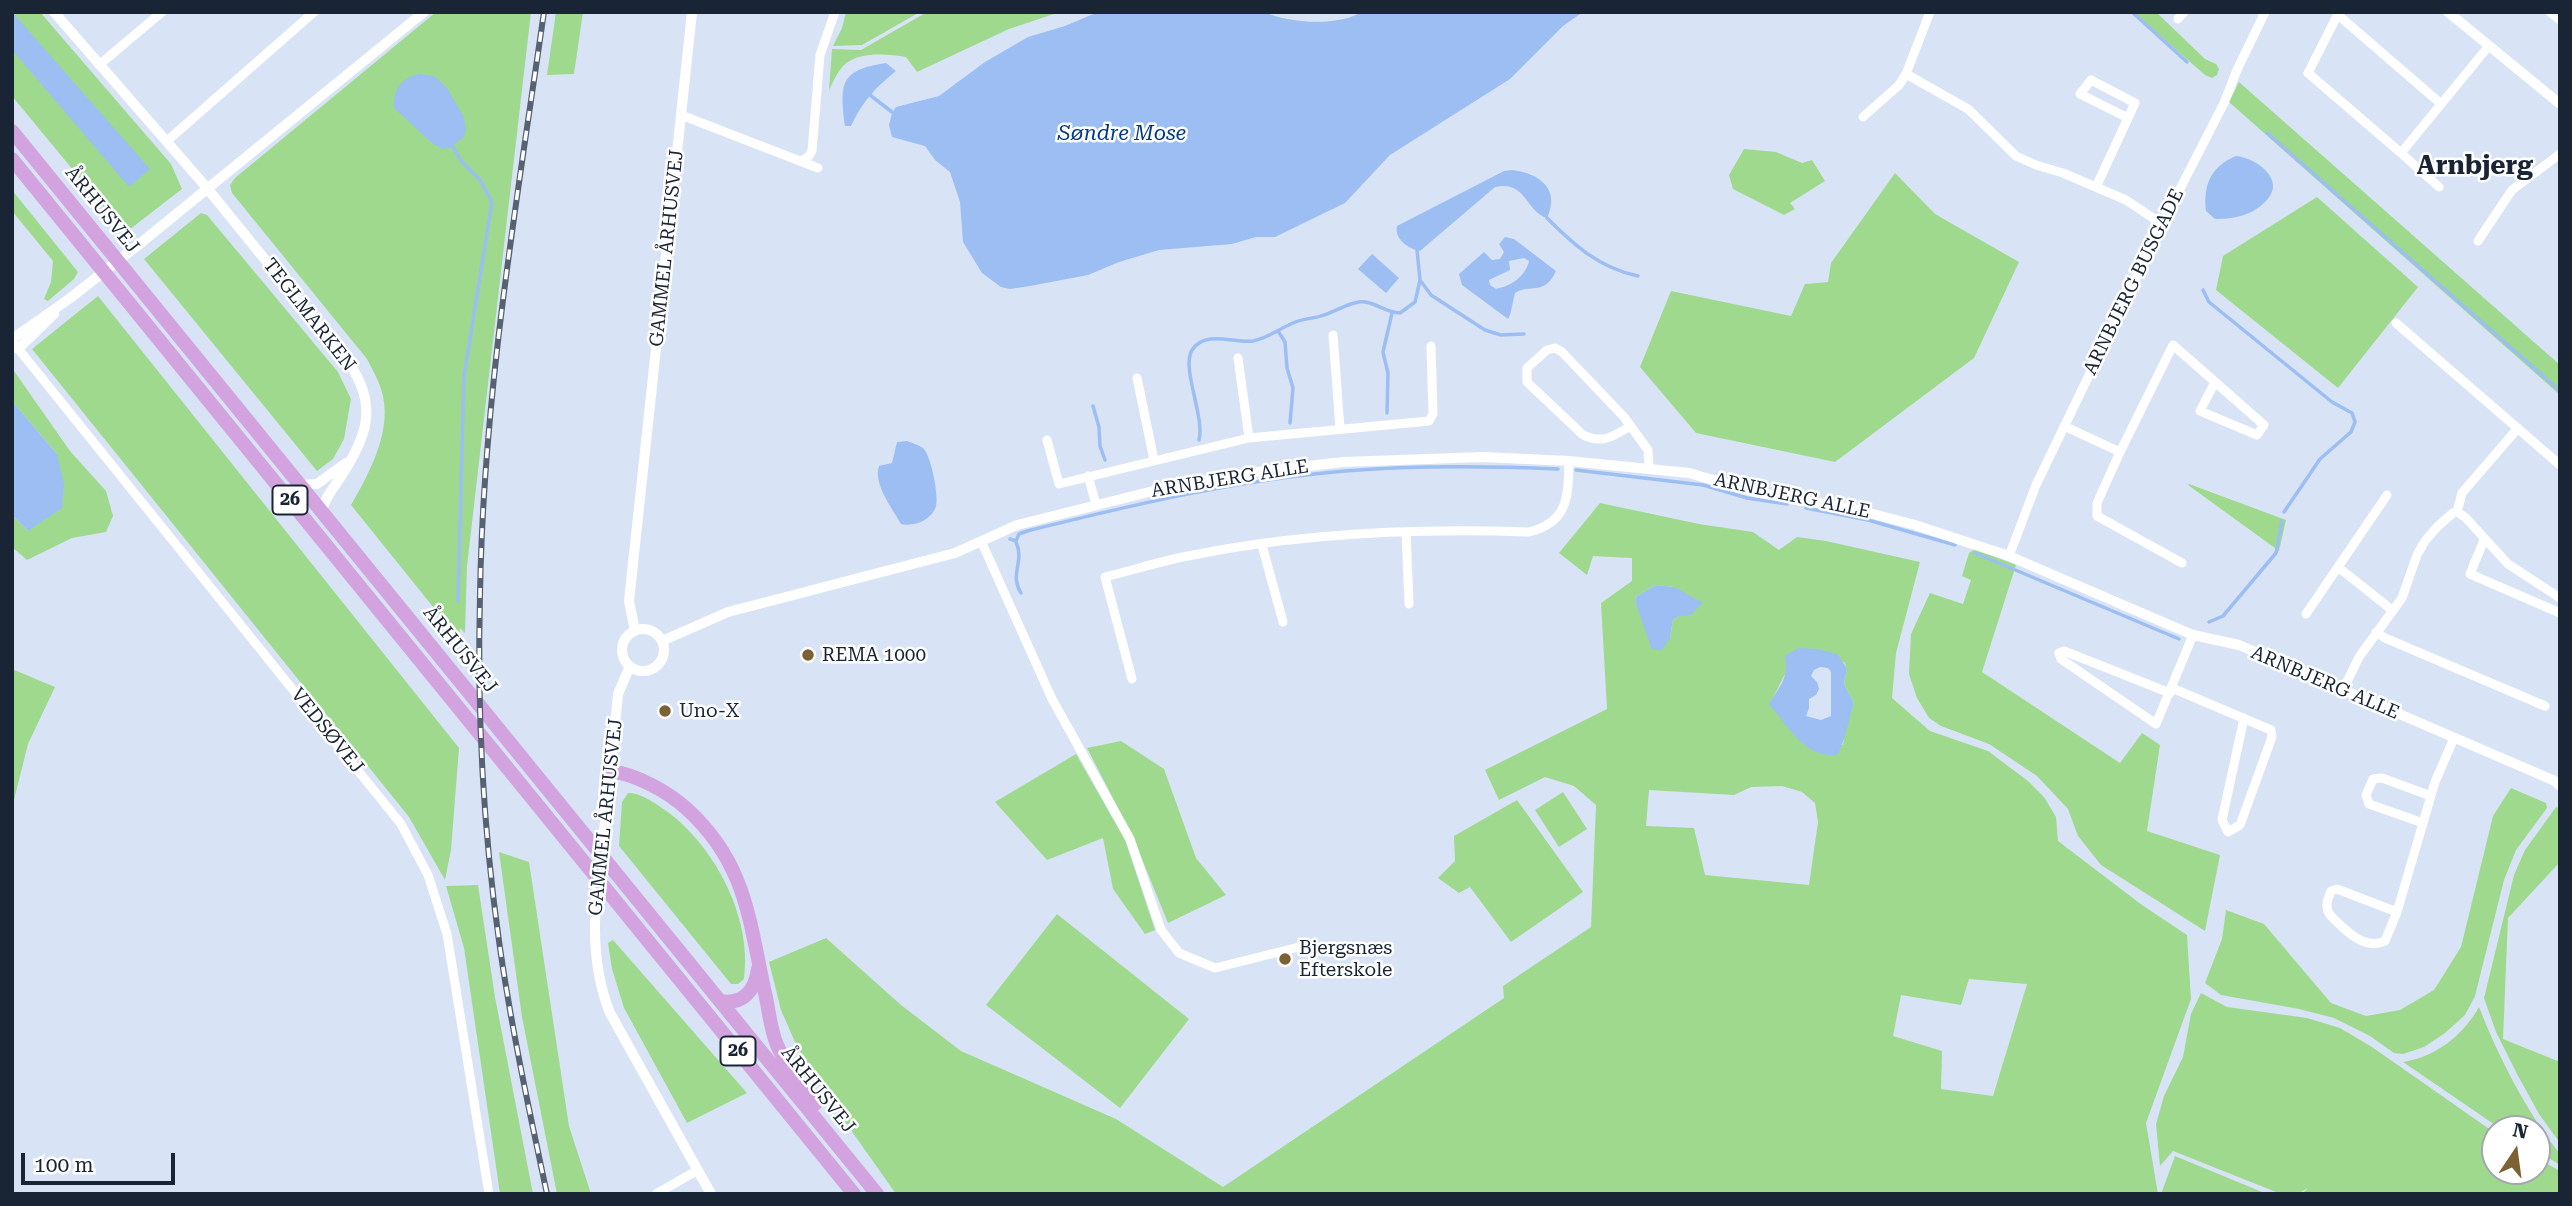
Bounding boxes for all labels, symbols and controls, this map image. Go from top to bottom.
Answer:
water label: Søndre Mose [1058,121,1186,147]
street label: GAMMEL ÅRHUSVEJ [645,148,689,348]
district label: Arnbjerg [2417,150,2533,182]
street label: ÅRHUSVEJ [60,162,144,258]
street label: ARNBJERG BUSGADE [2079,185,2189,379]
street label: TEGLMARKEN [258,254,360,376]
street label: ARNBJERG ALLE [1150,455,1310,503]
street label: ARNBJERG ALLE [1712,468,1872,524]
road number: 26 [272,486,308,514]
street label: ÅRHUSVEJ [418,602,502,698]
street label: ARNBJERG ALLE [2247,641,2403,725]
place label: REMA 1000 [822,644,926,666]
marker: REMA 1000 [800,647,816,663]
street label: VEDSØVEJ [286,684,368,778]
place label: Uno-X [679,700,739,722]
marker: Uno-X [657,703,673,719]
street label: GAMMEL ÅRHUSVEJ [584,717,628,917]
place label: Bjergsnæs Efterskole [1299,937,1392,981]
marker: Bjergsnæs Efterskole [1277,951,1293,967]
road number: 26 [720,1036,756,1066]
street label: ÅRHUSVEJ [776,1042,860,1138]
north arrow [2481,1115,2551,1185]
text: N [2511,1118,2530,1144]
scale bar [24,1140,178,1184]
text: 100 m [34,1153,94,1177]

